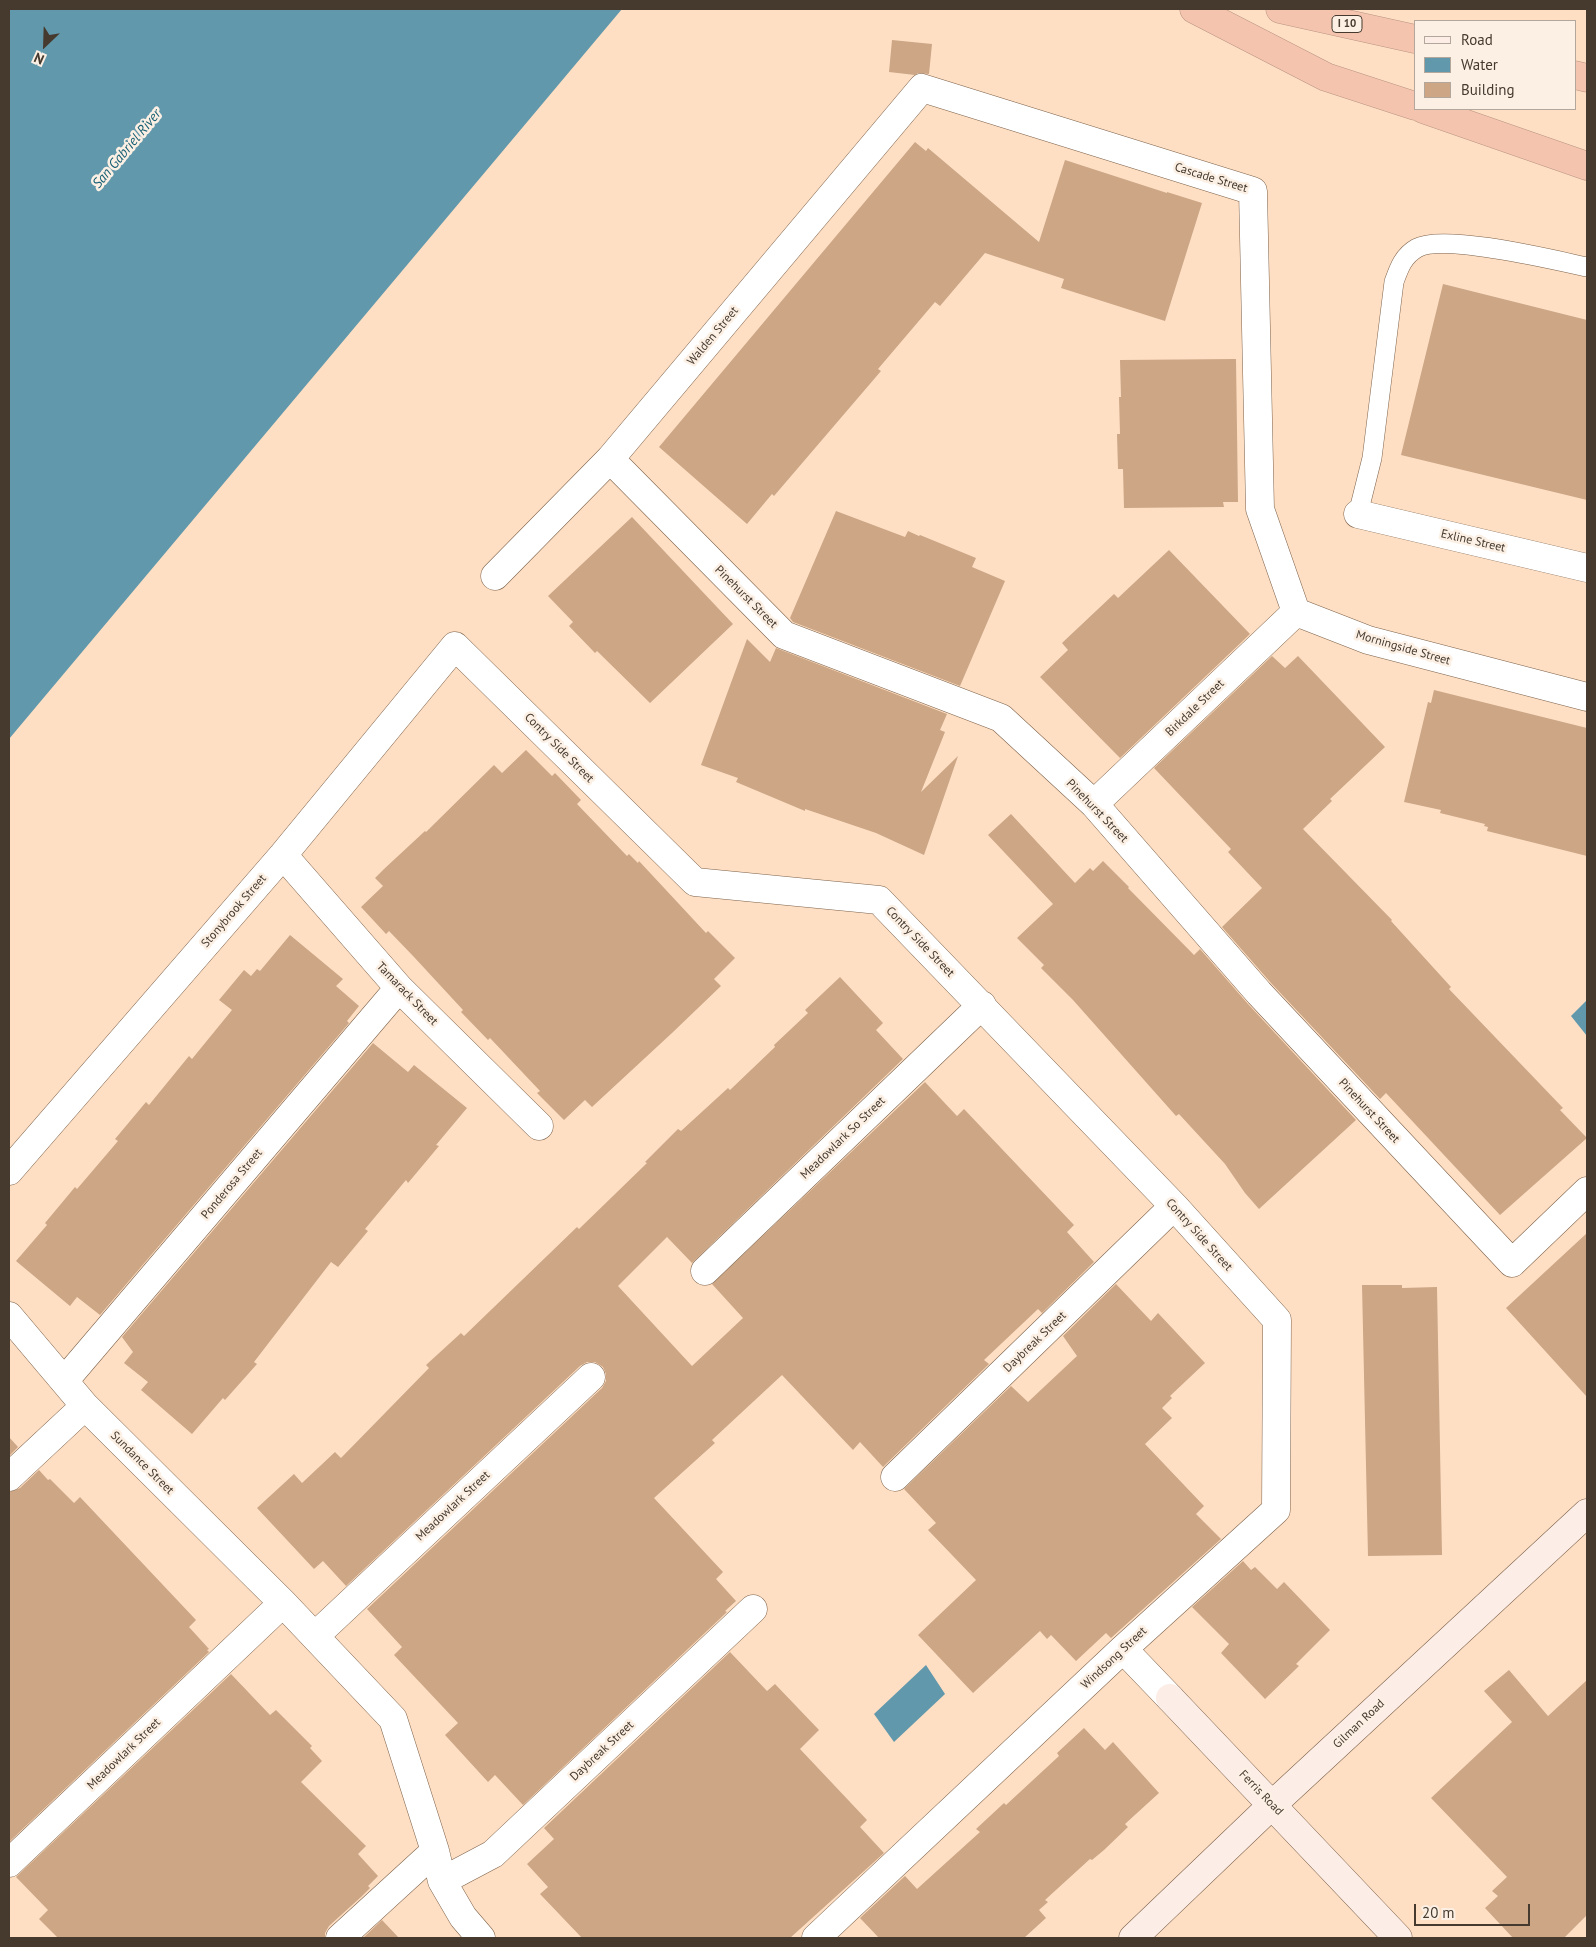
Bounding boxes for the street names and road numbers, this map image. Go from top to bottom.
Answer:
road number: I 10 [1332,15,1362,32]
street label: Cascade Street [1173,160,1249,196]
street label: Walden Street [684,304,742,368]
street label: Exline Street [1439,527,1507,555]
street label: Pinehurst Street [712,563,780,631]
street label: Morningside Street [1354,628,1452,668]
street label: Birkdale Street [1163,676,1227,740]
street label: Contry Side Street [521,710,597,786]
street label: Pinehurst Street [1063,776,1131,846]
street label: Stonybrook Street [198,872,270,950]
street label: Contry Side Street [883,904,957,980]
street label: Tamarack Street [373,959,441,1029]
street label: Pinehurst Street [1336,1076,1402,1146]
street label: Meadowlark So Street [798,1094,888,1182]
street label: Ponderosa Street [198,1146,266,1222]
street label: Contry Side Street [1163,1196,1235,1274]
street label: Daybreak Street [1001,1308,1069,1376]
street label: Sundance Street [107,1428,177,1498]
street label: Meadowlark Street [413,1468,493,1544]
street label: Windsong Street [1078,1624,1150,1692]
street label: Gilman Road [1330,1697,1388,1751]
street label: Meadowlark Street [84,1715,164,1793]
street label: Daybreak Street [567,1718,637,1784]
street label: Ferris Road [1236,1767,1286,1819]

